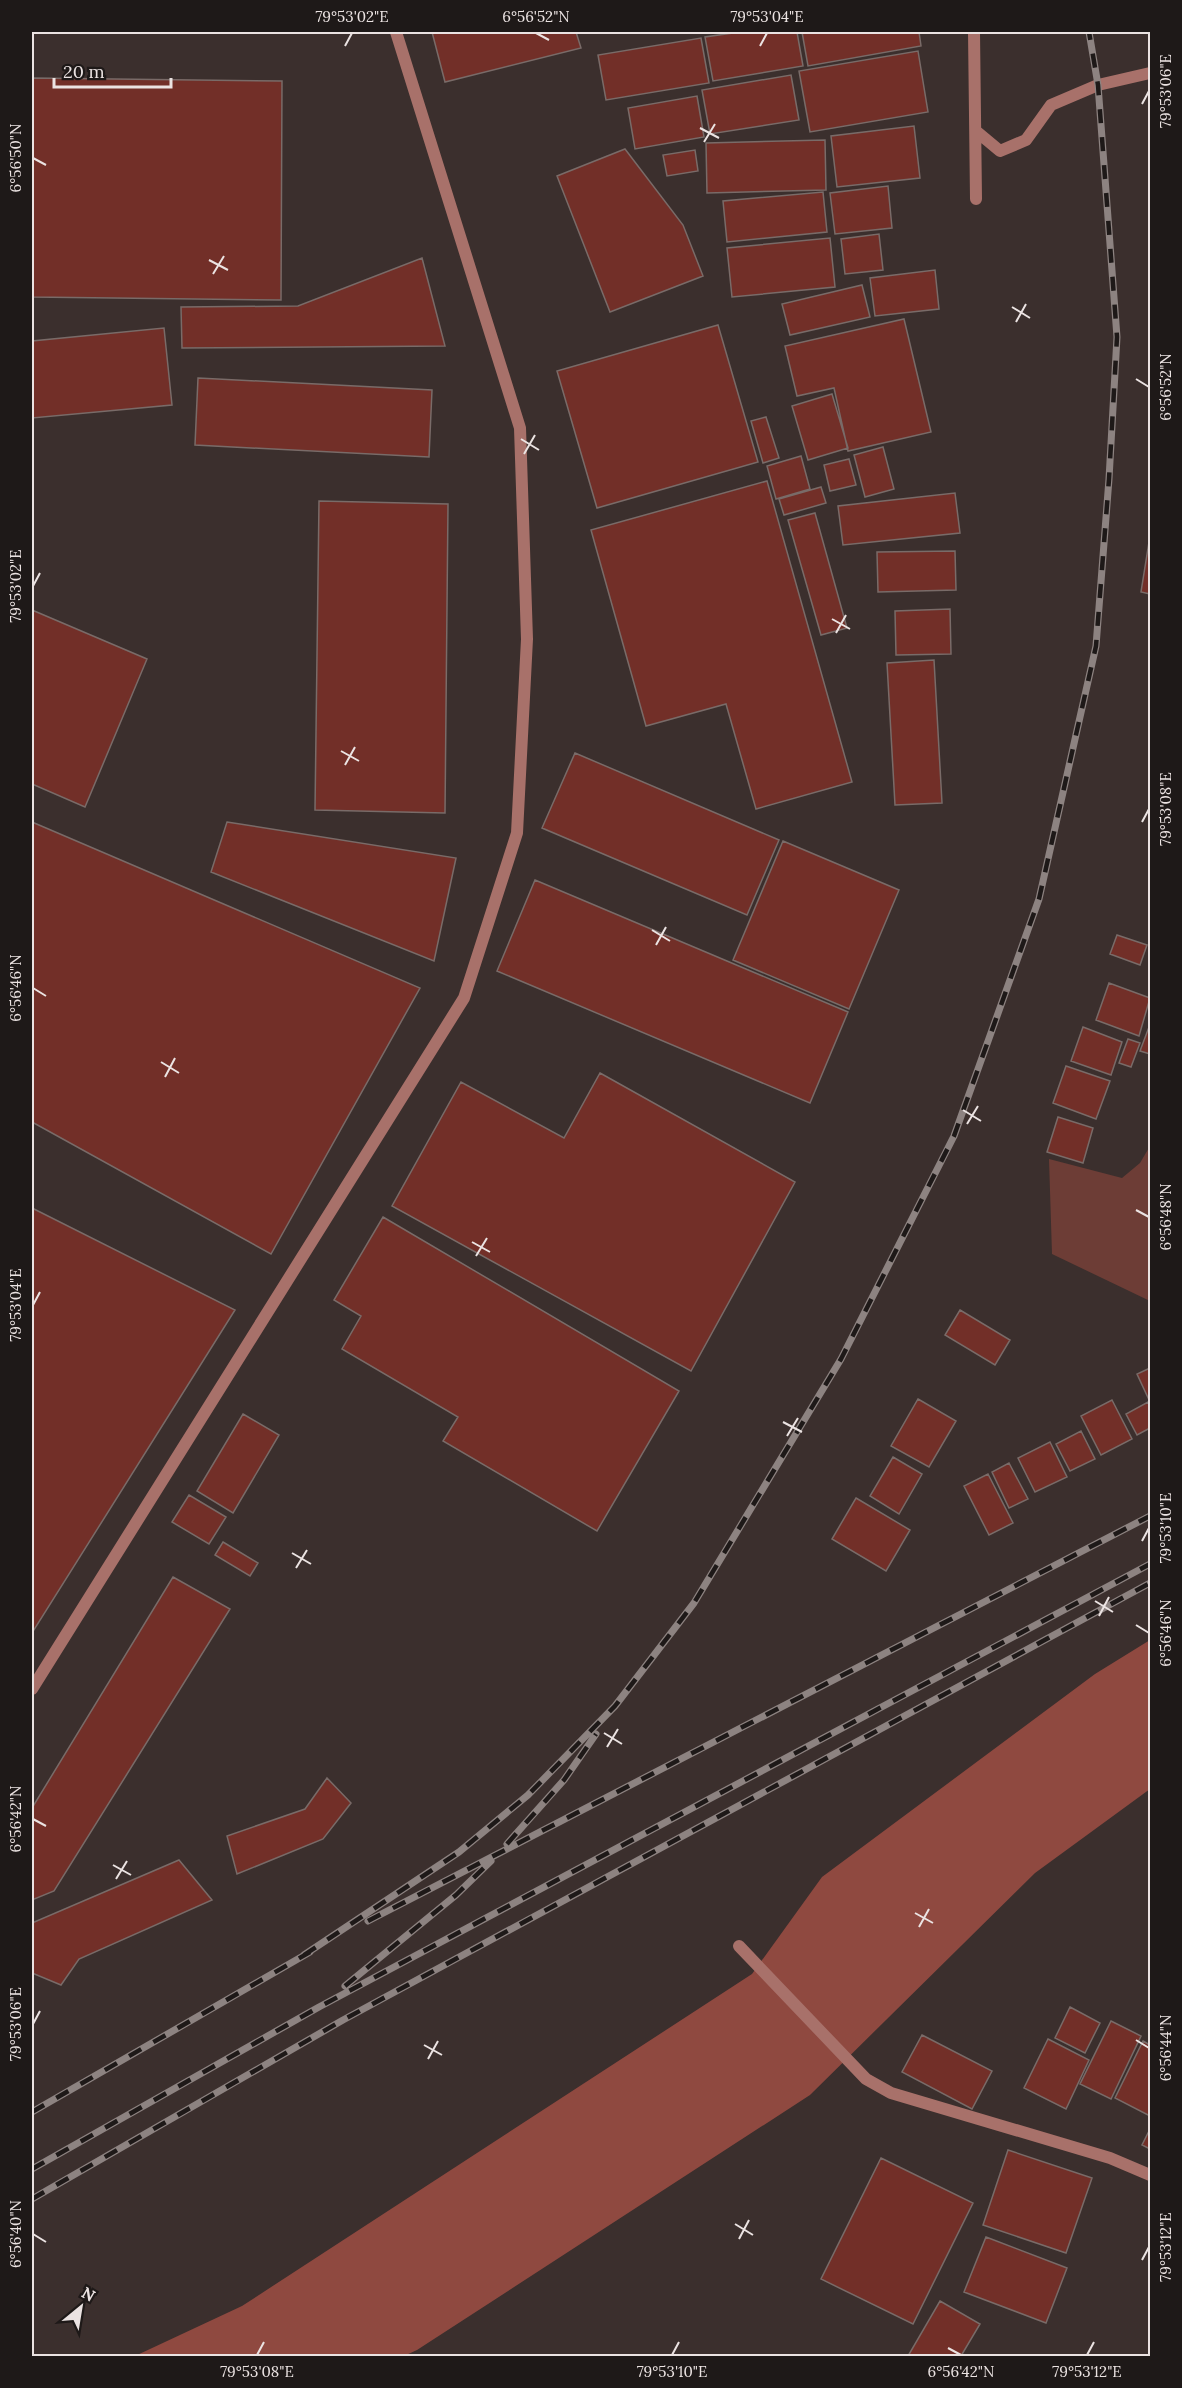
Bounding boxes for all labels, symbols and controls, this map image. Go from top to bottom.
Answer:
text: 79°53'02"E [315,7,389,26]
text: 6°56'52"N [502,7,570,26]
text: 79°53'04"E [730,7,804,26]
scale bar [54,51,171,89]
text: 79°53'06"E [1156,54,1175,128]
text: 20 m [63,60,105,83]
text: 6°56'50"N [6,124,25,192]
text: 6°56'52"N [1156,353,1175,421]
text: 79°53'02"E [6,549,25,623]
text: 79°53'08"E [1156,772,1175,846]
text: 6°56'46"N [6,954,25,1022]
text: 6°56'48"N [1156,1183,1175,1251]
text: 79°53'04"E [6,1268,25,1342]
text: 79°53'10"E [1156,1493,1175,1563]
text: 6°56'46"N [1156,1599,1175,1667]
text: 6°56'42"N [6,1786,25,1852]
text: 79°53'06"E [6,1987,25,2061]
text: 6°56'44"N [1156,2015,1175,2081]
text: 6°56'40"N [6,2200,25,2268]
text: 79°53'12"E [1156,2212,1175,2282]
north arrow [51,2277,111,2337]
text: N [78,2282,99,2306]
text: 79°53'08"E [220,2362,294,2381]
text: 79°53'10"E [637,2362,707,2381]
text: 6°56'42"N [928,2362,994,2381]
text: 79°53'12"E [1052,2362,1122,2381]

